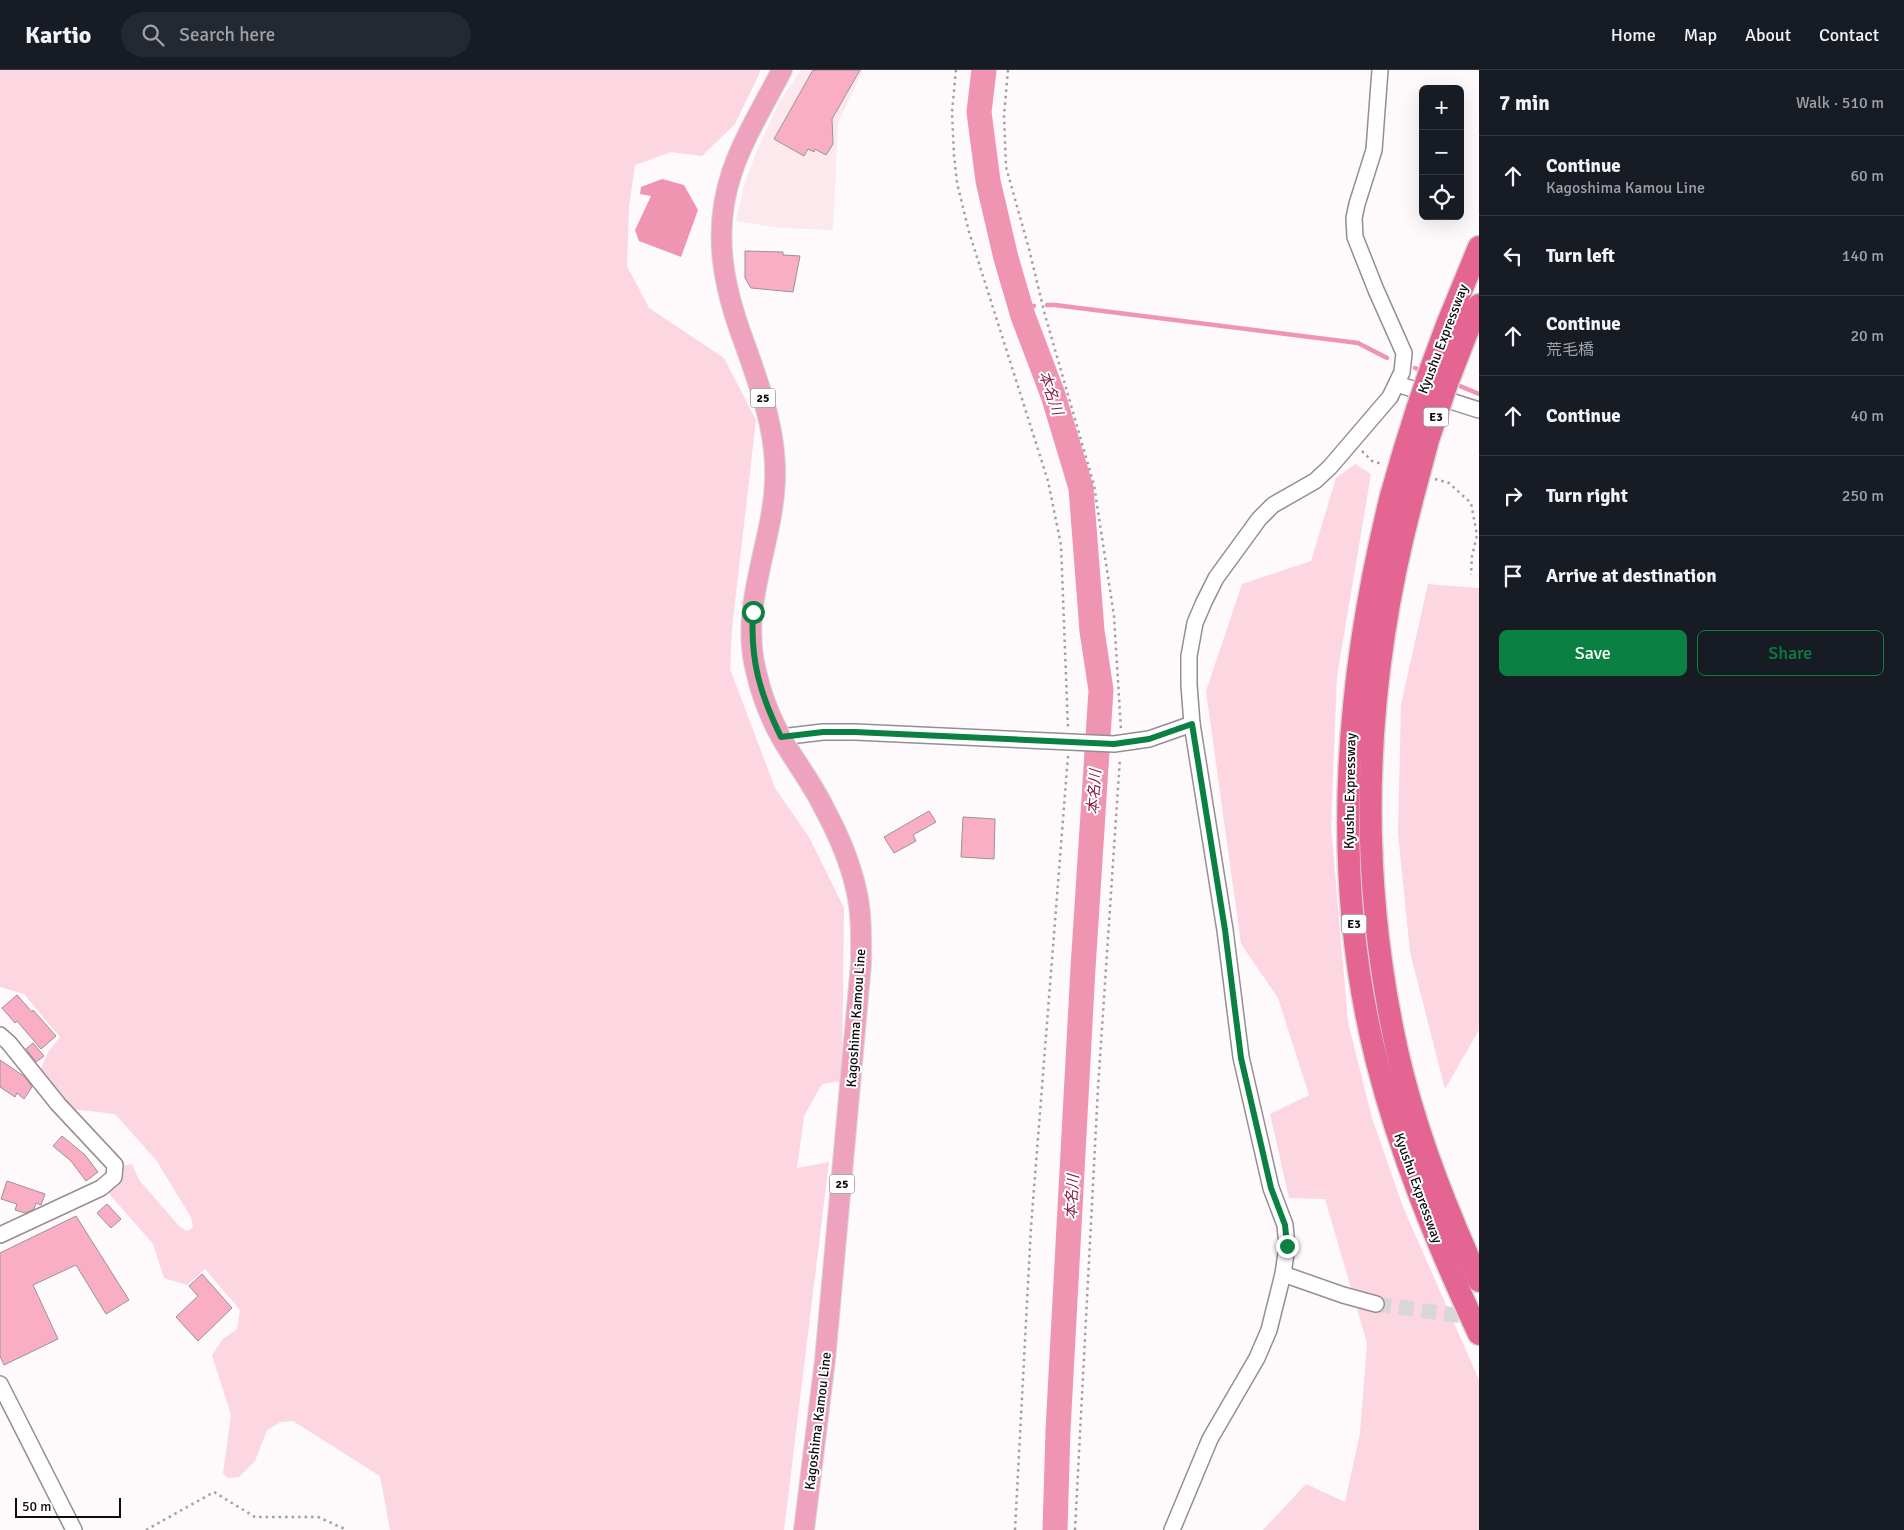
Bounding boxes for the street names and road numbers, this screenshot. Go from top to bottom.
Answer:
street label: Kyushu Expressway [1414,281,1472,396]
road number: 25 [750,388,776,408]
road number: E3 [1424,408,1448,427]
street label: Kyushu Expressway [1340,732,1360,849]
road number: E3 [1342,914,1366,934]
street label: Kagoshima Kamou Line [843,948,869,1088]
street label: Kyushu Expressway [1390,1131,1446,1246]
road number: 25 [830,1174,854,1194]
street label: Kagoshima Kamou Line [801,1351,835,1491]

